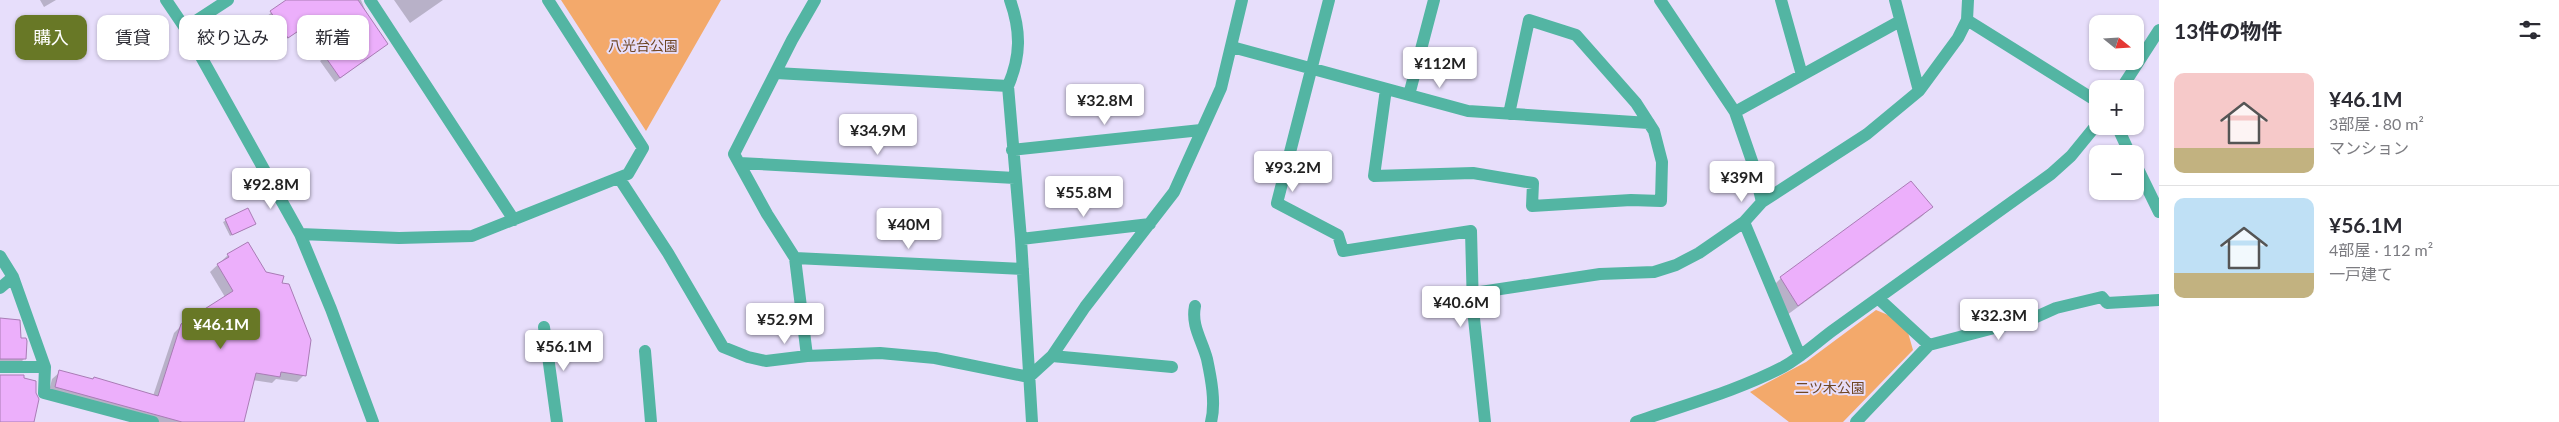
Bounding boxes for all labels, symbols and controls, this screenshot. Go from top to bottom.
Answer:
chip: 購入 [15,15,87,60]
chip: 賃貸 [97,15,169,60]
chip: 絞り込み [179,15,287,60]
chip: 新着 [297,15,369,60]
north arrow [2089,15,2144,70]
map controls [2089,15,2144,200]
icon: filters [2516,16,2544,44]
text: 13件の物件 [2174,18,2282,43]
park label: 八光台公園 [608,37,678,54]
pin: ¥112M [1405,46,1475,89]
text: ¥112M [1414,53,1466,72]
button: + [2089,80,2144,135]
pin: ¥32.8M [1064,84,1146,126]
text: ¥46.1M [2329,86,2403,111]
text: ¥32.8M [1077,90,1133,109]
icon: home [2214,93,2274,153]
pin: ¥34.9M [837,114,919,156]
text: 3部屋 · 80 m² [2329,114,2424,133]
text: ¥34.9M [850,120,906,139]
text: マンション [2329,138,2409,157]
button: − [2089,145,2144,200]
pin: ¥93.2M [1252,150,1334,193]
text: ¥93.2M [1265,157,1321,176]
pin: ¥39M [1712,160,1772,203]
text: ¥39M [1721,167,1763,186]
pin: ¥92.8M [230,168,312,210]
text: ¥92.8M [243,174,299,193]
pin: ¥55.8M [1043,176,1125,218]
text: ¥55.8M [1056,182,1112,201]
pin: ¥40M [879,208,939,250]
text: ¥56.1M [2329,212,2403,237]
text: ¥40M [888,214,930,233]
icon: home [2214,218,2274,278]
text: 4部屋 · 112 m² [2329,240,2433,259]
text: 一戸建て [2329,264,2393,283]
pin: ¥40.6M [1420,286,1502,328]
text: ¥40.6M [1433,292,1489,311]
pin: ¥32.3M [1958,298,2040,341]
pin: ¥52.9M [744,302,826,345]
text: ¥32.3M [1971,305,2027,324]
pin: ¥46.1M [180,308,262,350]
text: ¥52.9M [757,309,813,328]
text: ¥46.1M [193,314,249,333]
pin: ¥56.1M [523,330,605,372]
text: ¥56.1M [536,336,592,355]
park label: 二ツ木公園 [1795,379,1865,396]

